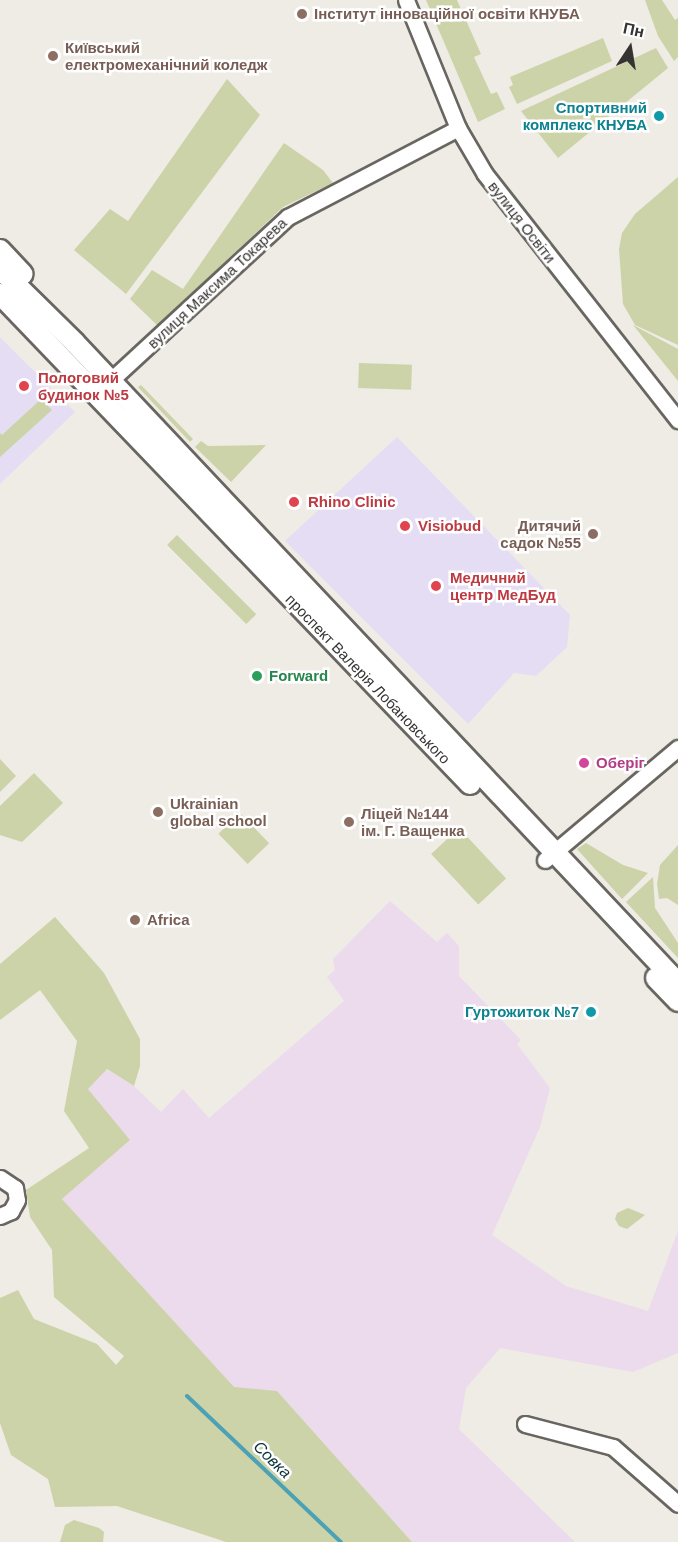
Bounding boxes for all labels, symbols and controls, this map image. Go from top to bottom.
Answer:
place label: Інститут інноваційної освіти КНУБА [314,5,580,23]
marker: Інститут інноваційної освіти КНУБА [295,7,309,21]
north arrow [600,18,660,78]
text: Пн [622,19,646,40]
place label: Київський електромеханічний коледж [65,38,267,73]
marker: Київський електромеханічний коледж [46,49,60,63]
place label: Спортивний комплекс КНУБА [523,98,647,133]
marker: Спортивний комплекс КНУБА [652,109,666,123]
street label: вулиця Освіти [485,178,559,266]
street label: вулиця Максима Токарева [144,214,290,352]
place label: Пологовий будинок №5 [38,368,129,403]
marker: Пологовий будинок №5 [15,377,33,395]
marker: Rhino Clinic [285,493,303,511]
place label: Rhino Clinic [308,493,395,511]
place label: Дитячий садок №55 [500,516,581,551]
marker: Visiobud [396,517,414,535]
place label: Visiobud [418,517,481,535]
marker: Дитячий садок №55 [586,527,600,541]
place label: Медичний центр МедБуд [450,568,556,603]
marker: Медичний центр МедБуд [427,577,445,595]
street label: проспект Валерія Лобановського [282,590,454,768]
place label: Forward [269,667,328,685]
marker: Forward [250,669,264,683]
place label: Оберіг [596,754,645,772]
marker: Оберіг [577,756,591,770]
place label: Ukrainian global school [170,794,267,829]
place label: Ліцей №144 ім. Г. Ващенка [361,804,465,839]
marker: Ukrainian global school [151,805,165,819]
marker: Ліцей №144 ім. Г. Ващенка [342,815,356,829]
place label: Africa [147,911,190,929]
marker: Africa [128,913,142,927]
place label: Гуртожиток №7 [465,1003,579,1021]
marker: Гуртожиток №7 [584,1005,598,1019]
water label: Совка [249,1437,295,1483]

